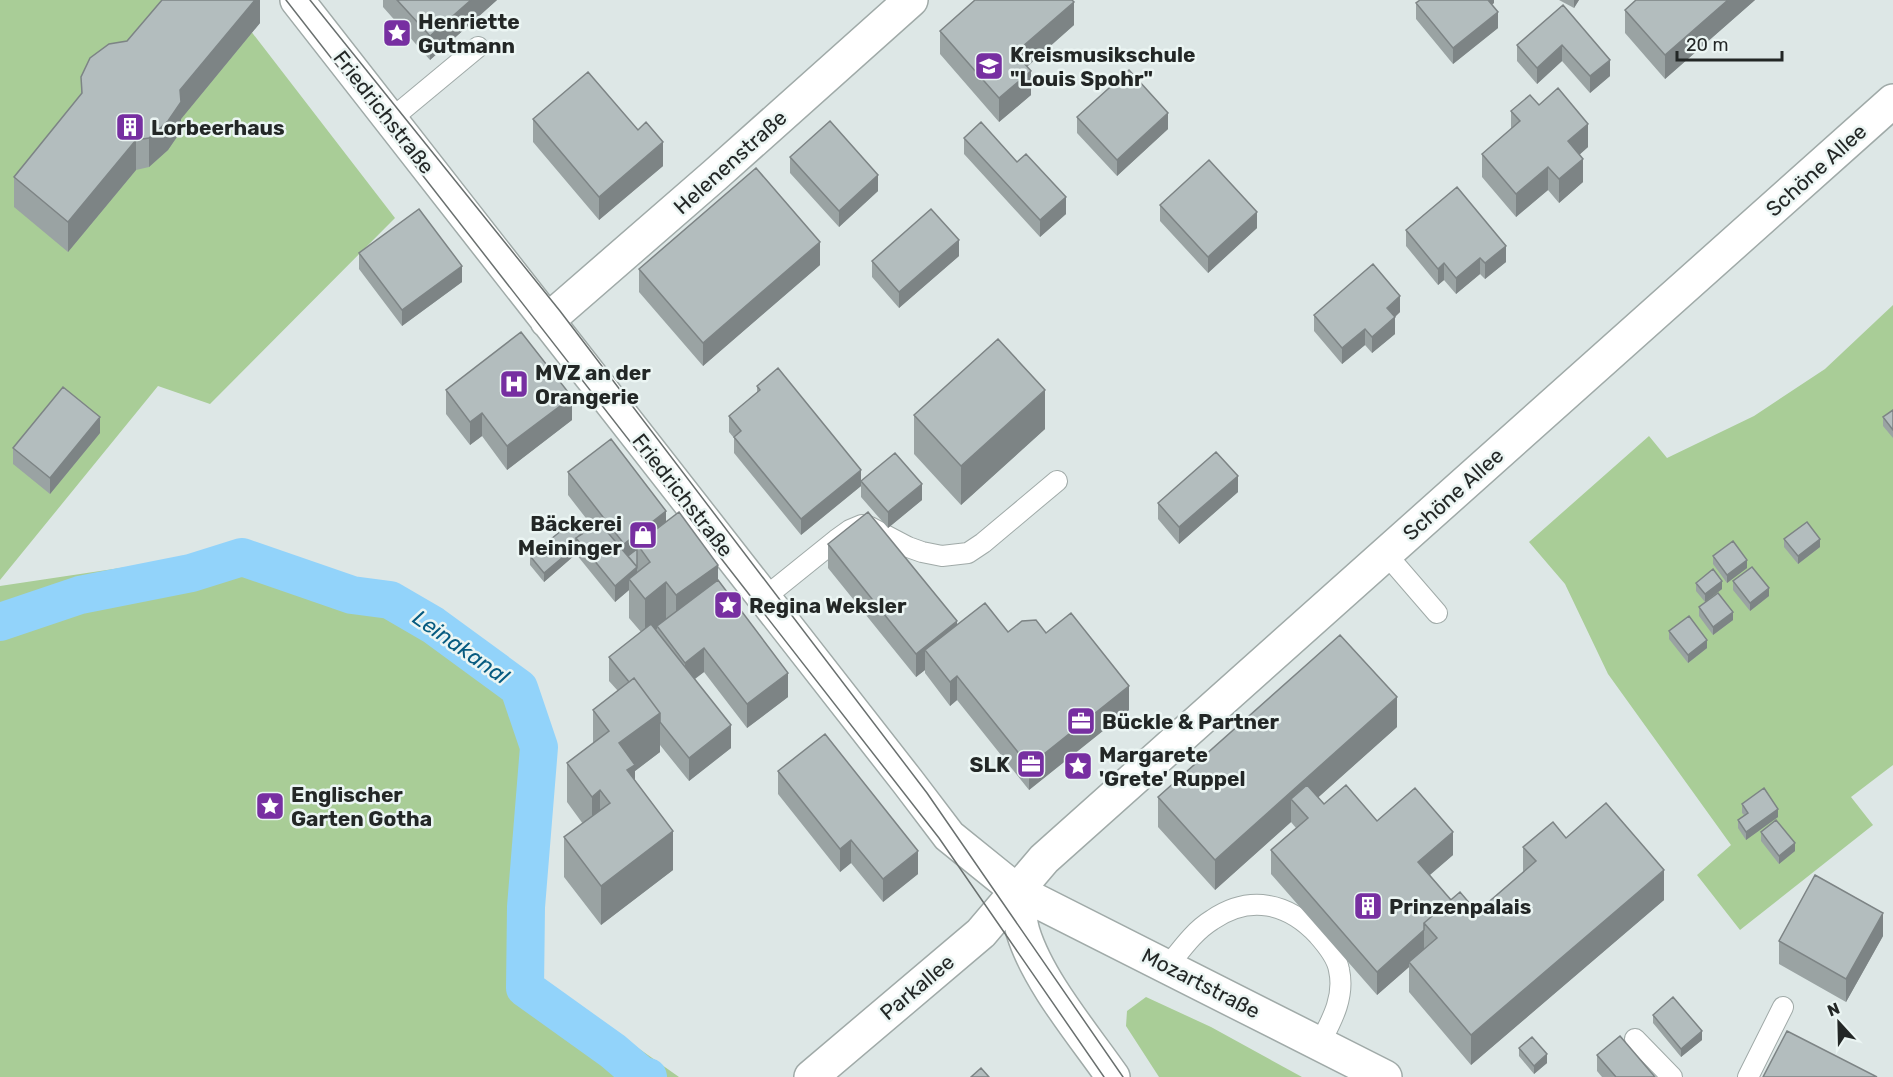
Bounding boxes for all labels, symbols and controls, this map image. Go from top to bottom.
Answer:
place label: Henriette Gutmann [418,9,520,58]
place icon: Henriette Gutmann [381,17,413,49]
scale bar [1677,24,1782,62]
text: 20 m [1686,34,1728,56]
place label: Kreismusikschule "Louis Spohr" [1010,42,1195,91]
street label: Friedrichstraße [328,46,440,178]
school or university icon: Kreismusikschule "Louis Spohr" [973,50,1005,82]
street label: Helenenstraße [668,105,792,219]
building icon: Lorbeerhaus [114,111,146,143]
place label: Lorbeerhaus [151,115,285,140]
street label: Schöne Allee [1761,118,1871,222]
place label: MVZ an der Orangerie [535,360,651,409]
hospital icon: MVZ an der Orangerie [498,368,530,400]
street label: Friedrichstraße [627,429,739,561]
street label: Schöne Allee [1398,442,1508,546]
place label: Bäckerei Meininger [518,511,622,560]
shop icon: Bäckerei Meininger [627,519,659,551]
place icon: Regina Weksler [712,589,744,621]
place label: Regina Weksler [749,593,907,618]
water label: Leinakanal [408,604,515,690]
office icon: Bückle & Partner [1065,705,1097,737]
place label: Bückle & Partner [1102,709,1280,734]
place label: Margarete 'Grete' Ruppel [1099,742,1245,791]
office icon: SLK [1015,748,1047,780]
place icon: Margarete 'Grete' Ruppel [1062,750,1094,782]
place label: SLK [970,752,1010,777]
place label: Englischer Garten Gotha [291,782,432,831]
place icon: Englischer Garten Gotha [254,790,286,822]
building icon: Prinzenpalais [1352,890,1384,922]
place label: Prinzenpalais [1389,894,1531,919]
street label: Mozartstraße [1138,942,1264,1024]
street label: Parkallee [875,949,959,1025]
north arrow [1809,993,1869,1053]
text: N [1825,999,1842,1021]

